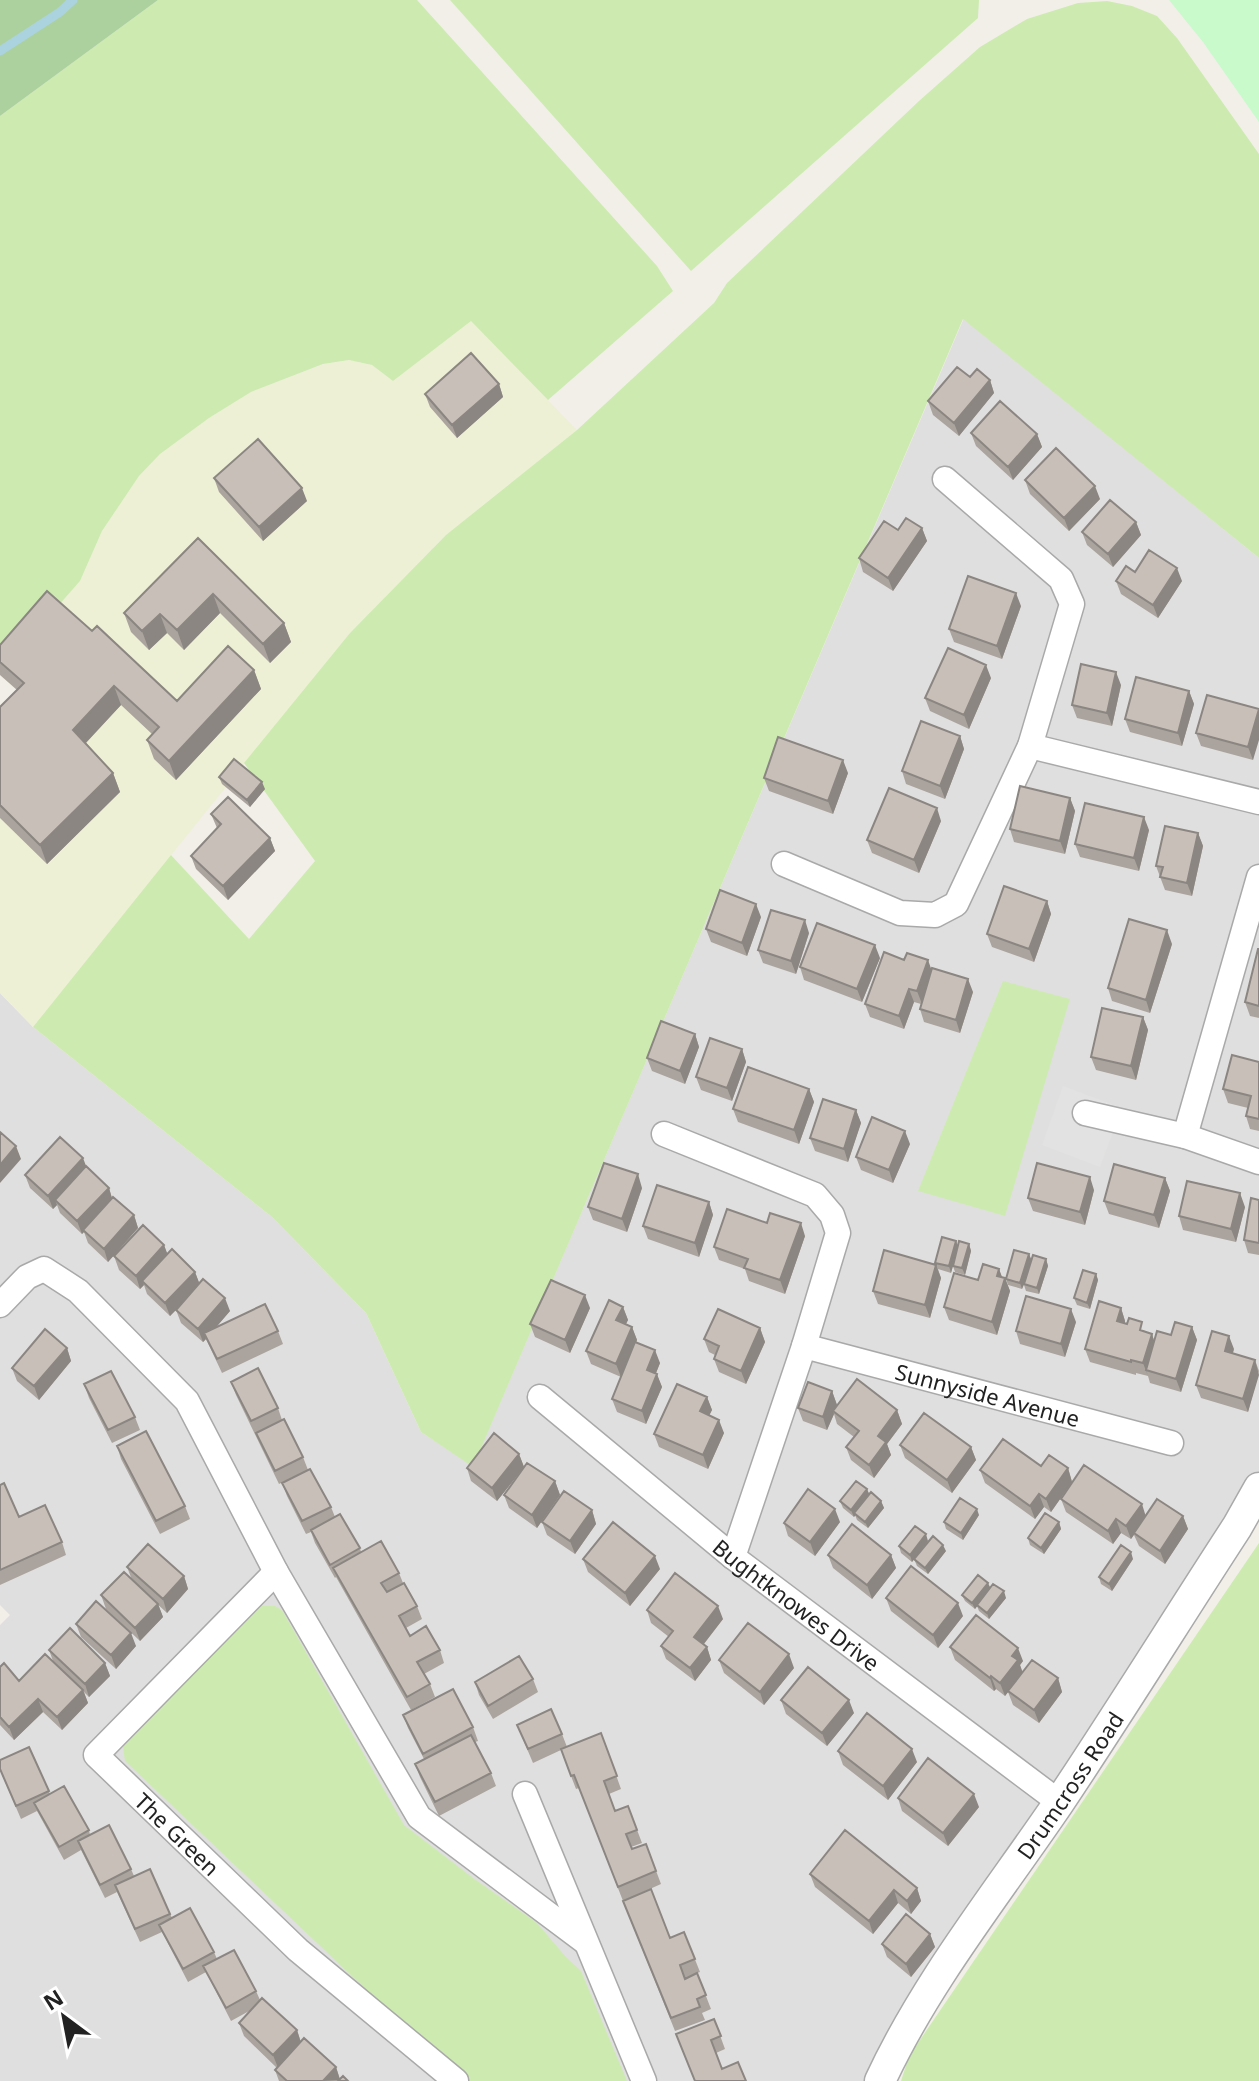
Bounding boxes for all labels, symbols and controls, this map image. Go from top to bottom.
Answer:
street label: Sunnyside Avenue [892,1356,1083,1433]
street label: Bughtknowes Drive [707,1532,886,1677]
street label: Drumcross Road [1009,1705,1130,1865]
street label: The Green [129,1786,226,1882]
north arrow [24,1977,104,2057]
text: N [37,1982,68,2017]

